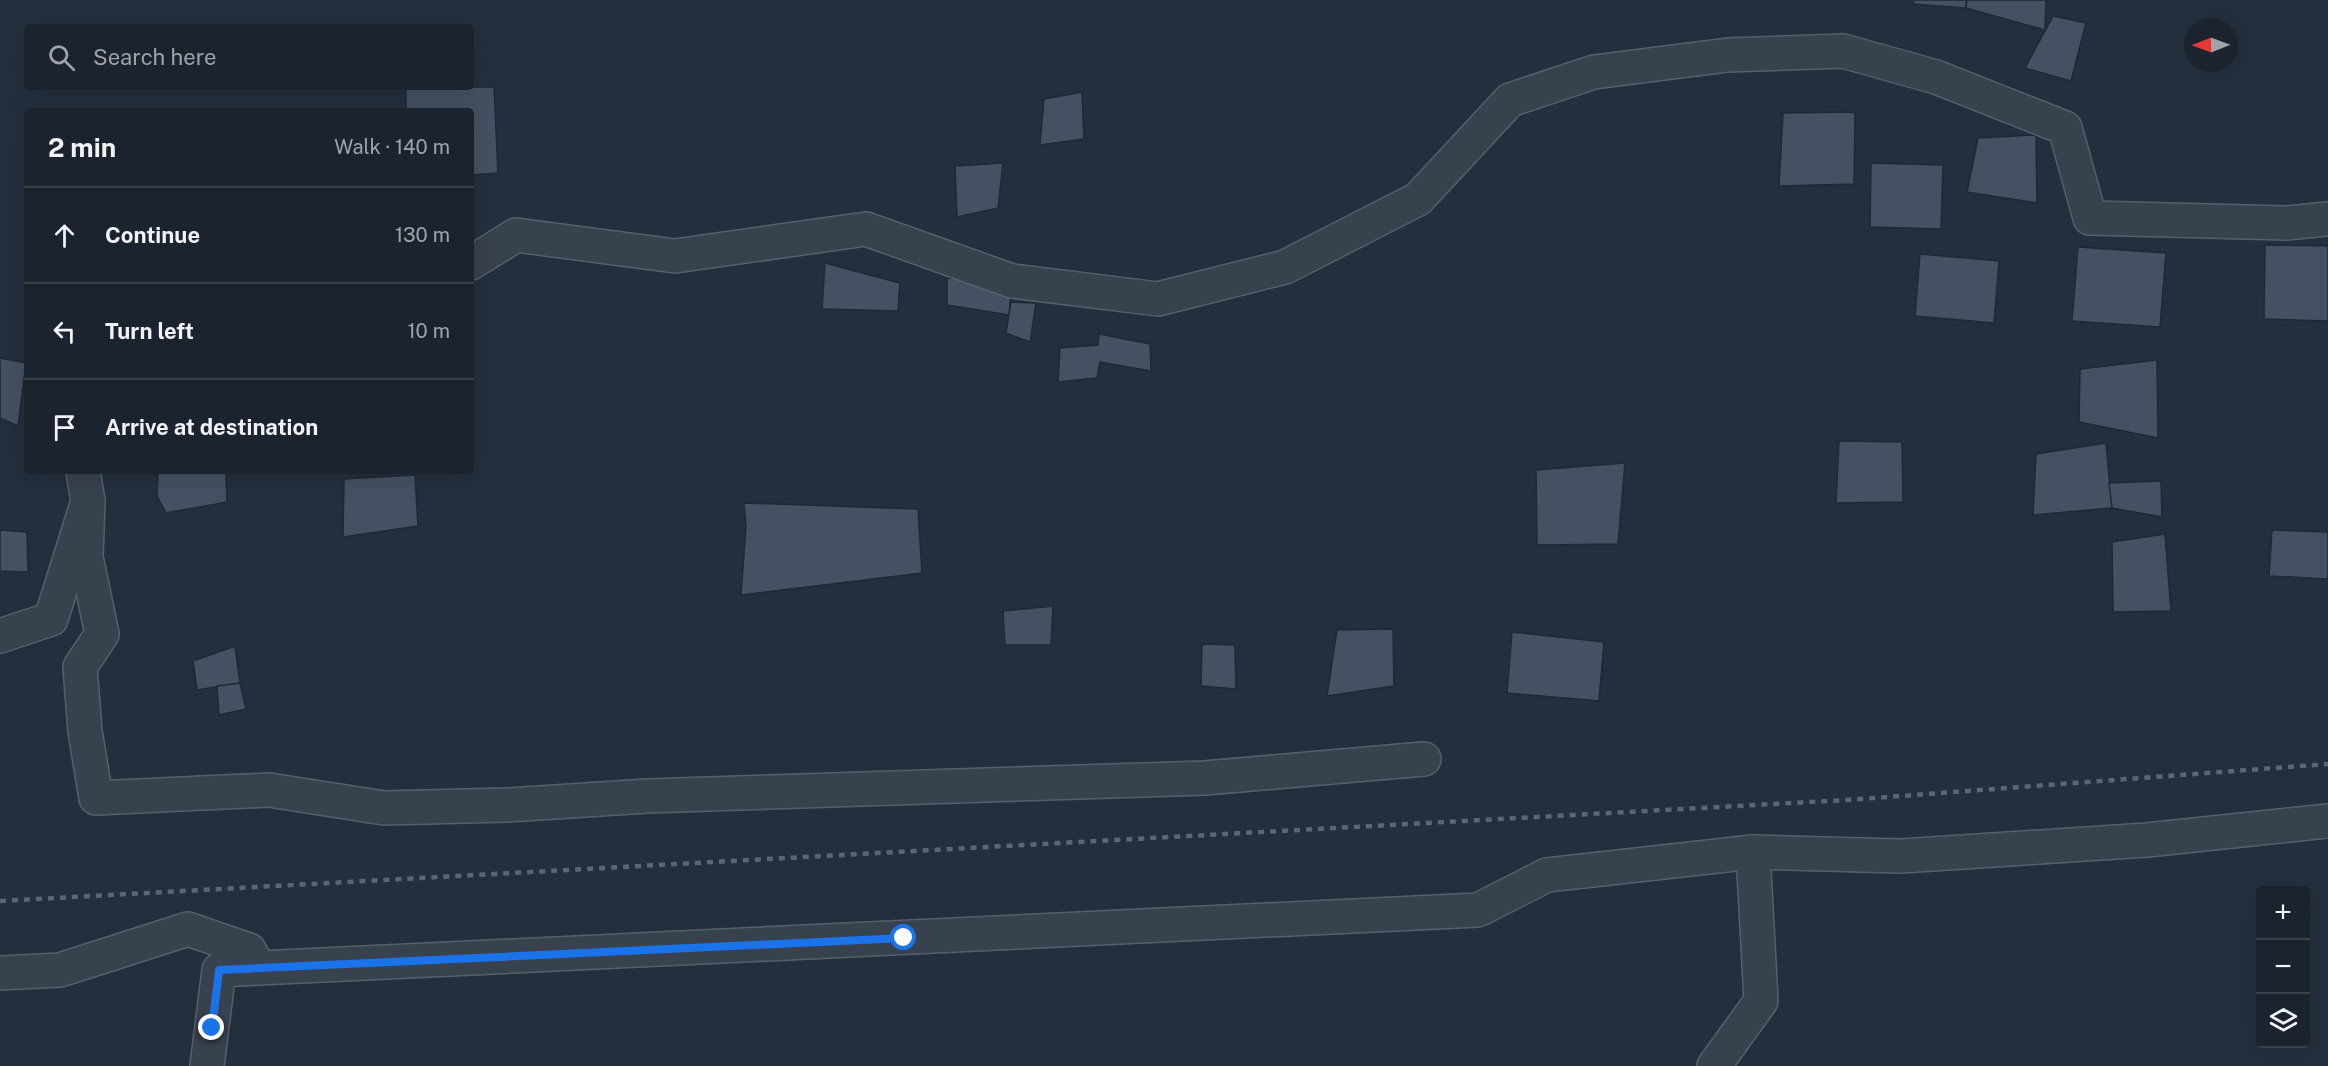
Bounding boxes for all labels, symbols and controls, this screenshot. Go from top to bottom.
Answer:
north arrow [2184,18,2238,72]
search box [24,24,474,90]
icon: search [45,41,78,74]
text: Search here [93,44,217,70]
text: 2 min [48,132,116,163]
text: Walk · 140 m [334,135,450,159]
icon: ahead [48,219,81,252]
text: Continue [105,222,200,248]
text: 130 m [395,223,450,247]
icon: left [48,315,81,348]
text: Turn left [105,318,194,344]
text: 10 m [407,319,450,343]
icon: arrive [48,411,81,444]
text: Arrive at destination [105,414,318,440]
map controls [2256,886,2310,1048]
button: + [2256,886,2310,940]
route start [890,924,916,950]
button: − [2256,940,2310,994]
button: layers [2256,994,2310,1048]
route end [198,1014,224,1040]

